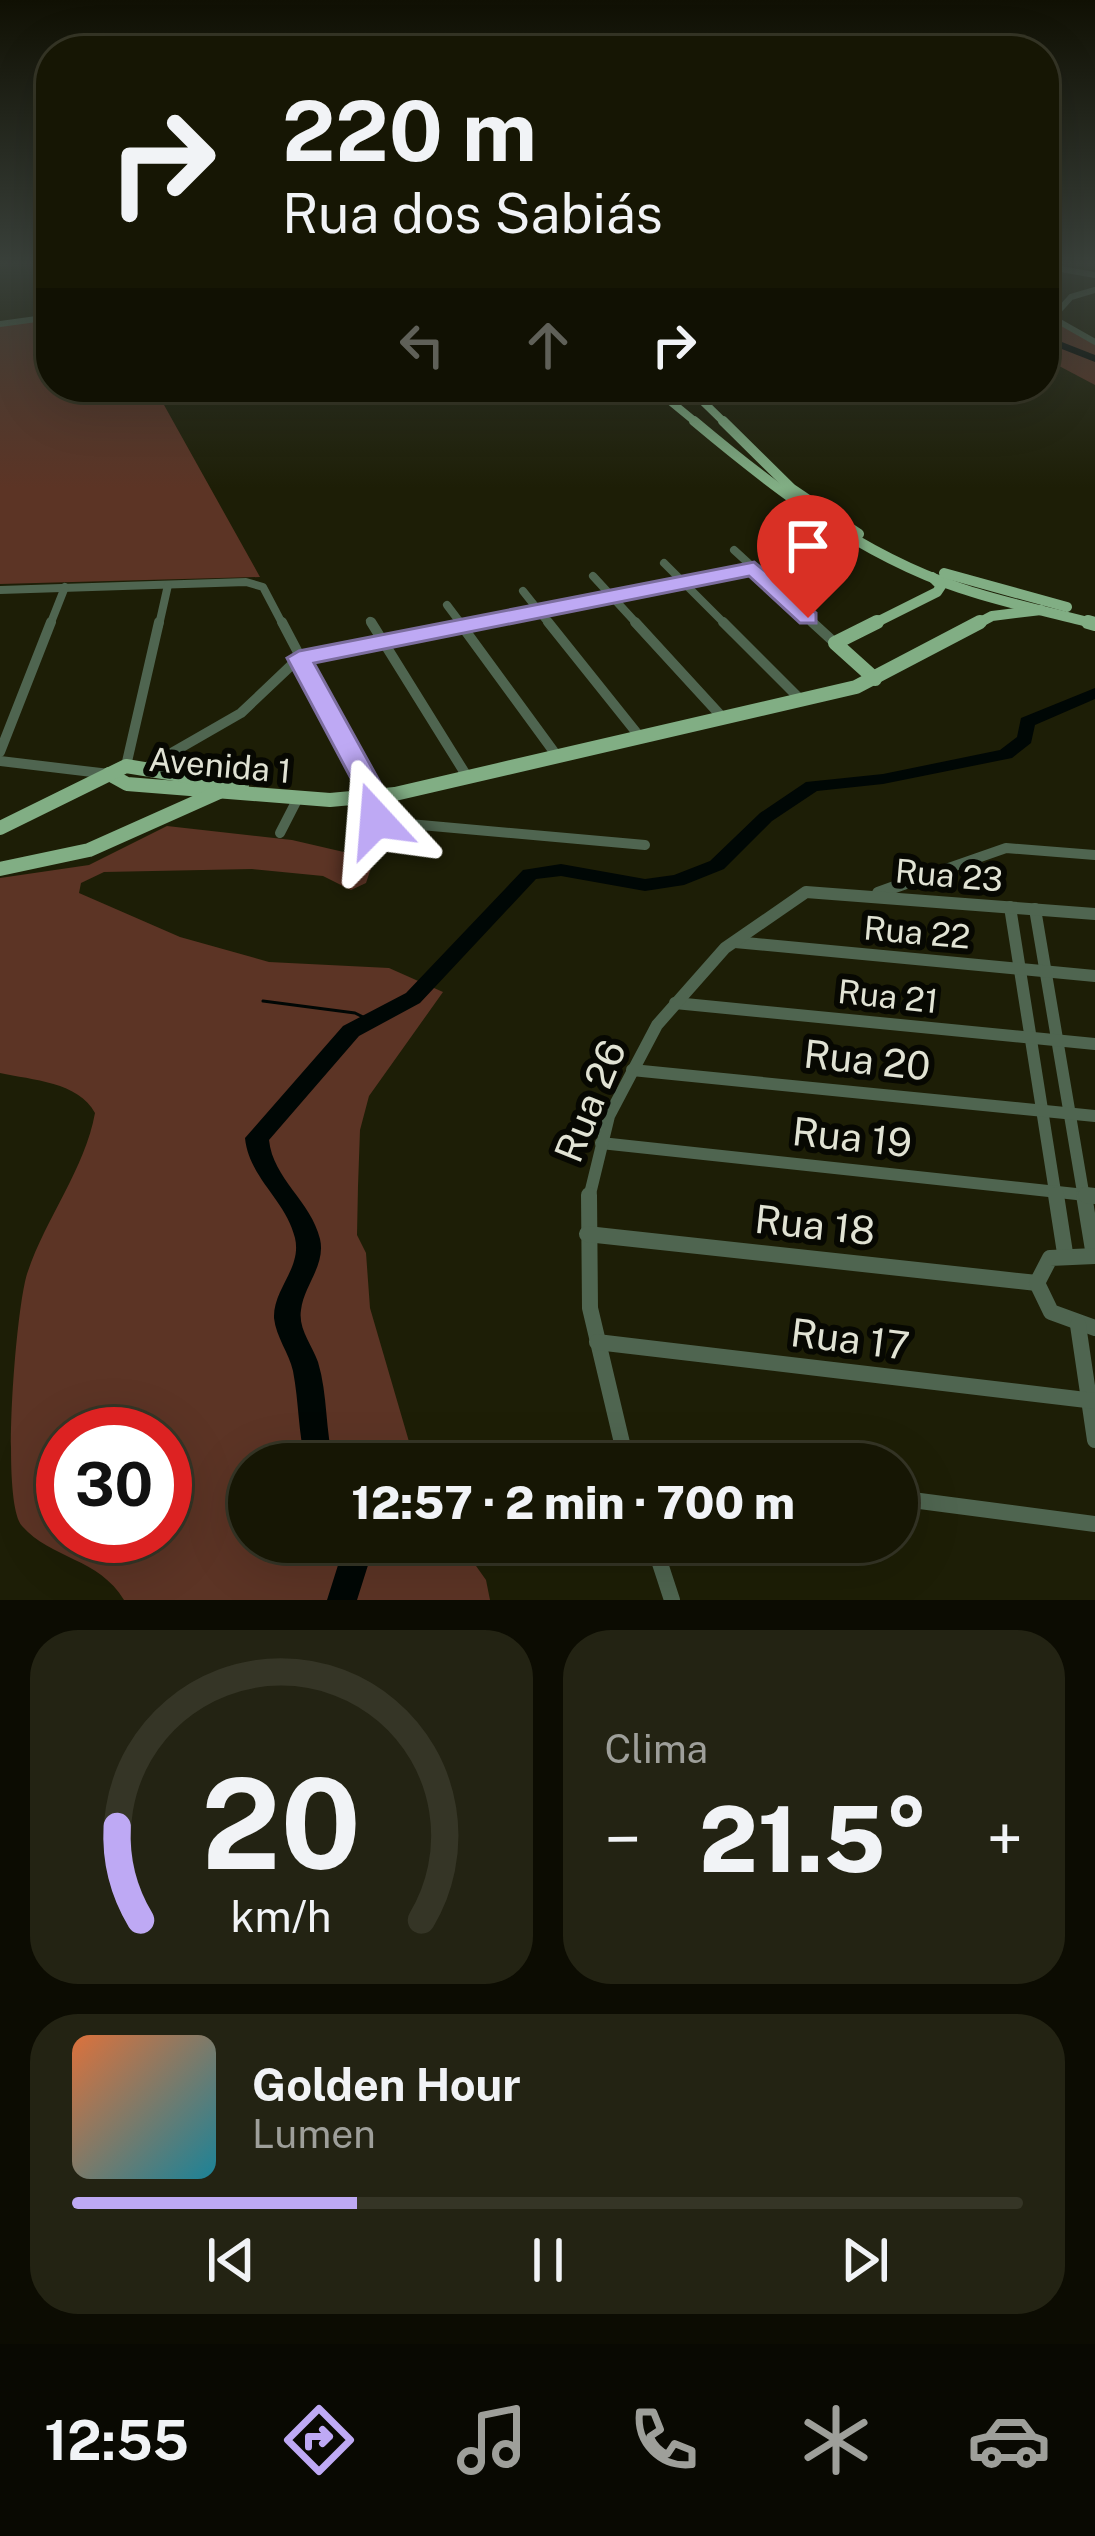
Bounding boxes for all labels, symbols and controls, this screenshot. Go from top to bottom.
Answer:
text: 220 m [282,81,537,180]
icon: right [84,84,240,240]
text: Rua dos Sabiás [282,182,663,245]
icon: left [389,312,455,378]
icon: ahead [515,312,581,378]
icon: right [641,312,707,378]
pin [757,495,859,618]
icon: arrive [775,513,841,579]
street label: Avenida 1 [147,740,293,790]
position arrow [313,757,439,883]
street label: Rua 23 [894,851,1004,899]
street label: Rua 22 [862,908,972,956]
street label: Rua 21 [836,972,940,1020]
street label: Rua 20 [802,1030,932,1090]
street label: Rua 26 [545,1033,635,1169]
street label: Rua 19 [790,1108,914,1166]
street label: Rua 18 [752,1196,878,1254]
street label: Rua 17 [788,1309,912,1369]
speed limit sign: 30 [36,1407,192,1563]
text: 12:57 · 2 min · 700 m [351,1476,795,1529]
text: Clima [605,1726,708,1772]
text: 20 [201,1750,361,1897]
text: 21.5° [699,1786,929,1892]
text: − [605,1800,641,1878]
text: + [986,1800,1023,1878]
text: km/h [231,1891,332,1942]
text: Golden Hour [252,2058,521,2111]
text: Lumen [252,2111,376,2157]
icon: previous [198,2227,264,2293]
icon: pause [515,2227,581,2293]
icon: next [832,2227,898,2293]
icon: directions [277,2398,361,2482]
icon: music [450,2398,534,2482]
icon: phone [622,2398,706,2482]
icon: climate [794,2398,878,2482]
icon: car [967,2398,1051,2482]
text: 12:55 [44,2409,189,2472]

